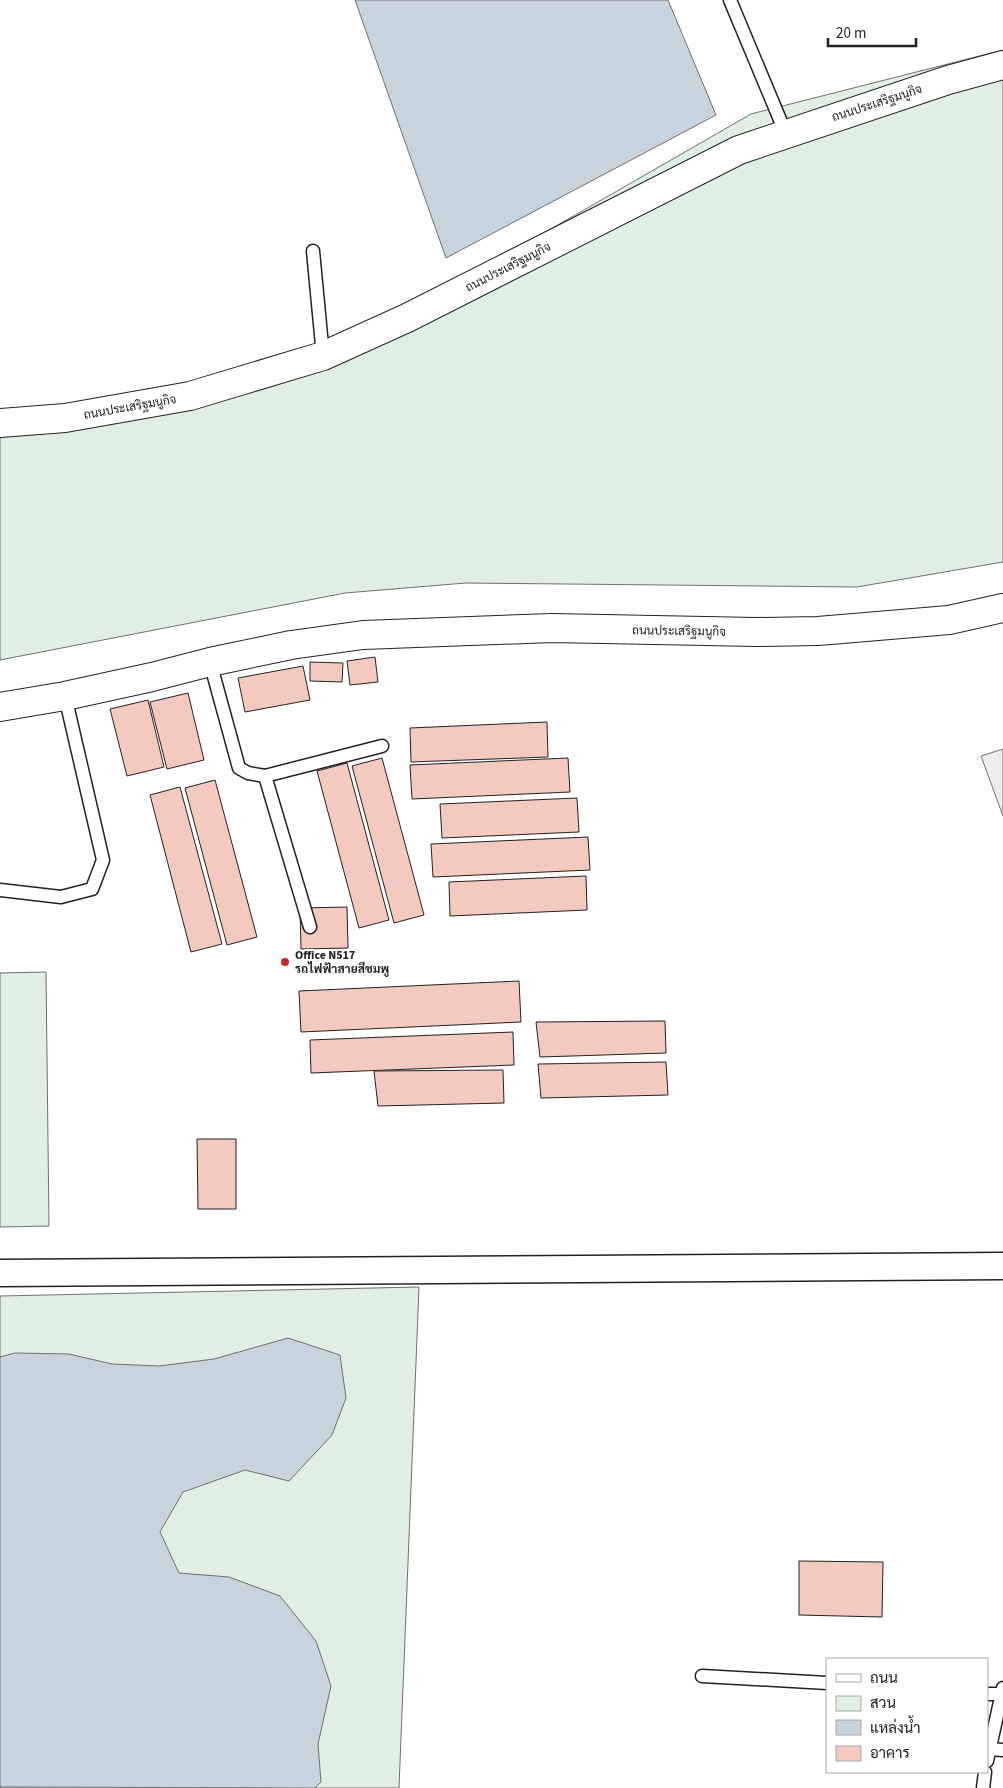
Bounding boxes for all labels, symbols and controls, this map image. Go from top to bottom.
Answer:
scale bar [828,15,916,47]
text: 20 m [836,23,866,44]
street label: ถนนประเสริฐมนูกิจ [830,81,924,126]
street label: ถนนประเสริฐมนูกิจ [463,239,554,296]
street label: ถนนประเสริฐมนูกิจ [82,391,178,424]
street label: ถนนประเสริฐมนูกิจ [632,622,726,641]
place label: Office N517 รถไฟฟ้าสายสีชมพู [295,947,389,978]
marker: Office N517 รถไฟฟ้าสายสีชมพู [279,956,291,968]
legend [826,1658,988,1773]
text: ถนน [870,1668,898,1689]
text: สวน [870,1693,896,1714]
text: แหล่งน้ำ [870,1715,921,1739]
text: อาคาร [870,1743,910,1764]

